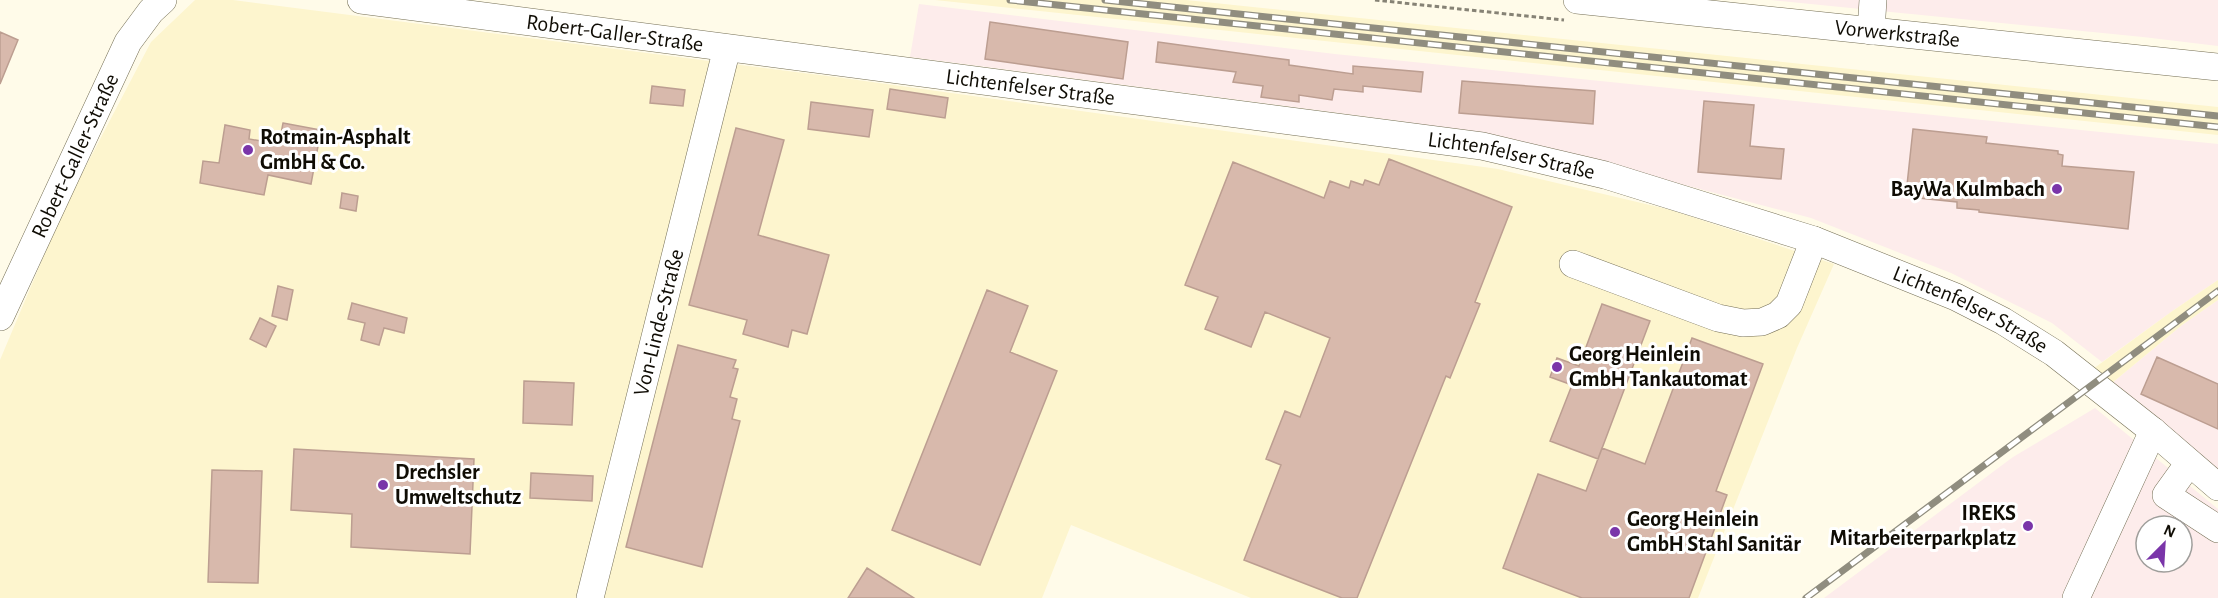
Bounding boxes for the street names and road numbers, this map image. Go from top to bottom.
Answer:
street label: Robert-Galler-Straße [525,11,705,55]
street label: Vorwerkstraße [1834,16,1961,51]
street label: Lichtenfelser Straße [945,65,1116,109]
street label: Robert-Galler-Straße [27,70,123,241]
street label: Lichtenfelser Straße [1426,128,1597,183]
street label: Von-Linde-Straße [630,247,688,398]
street label: Lichtenfelser Straße [1890,262,2052,357]

